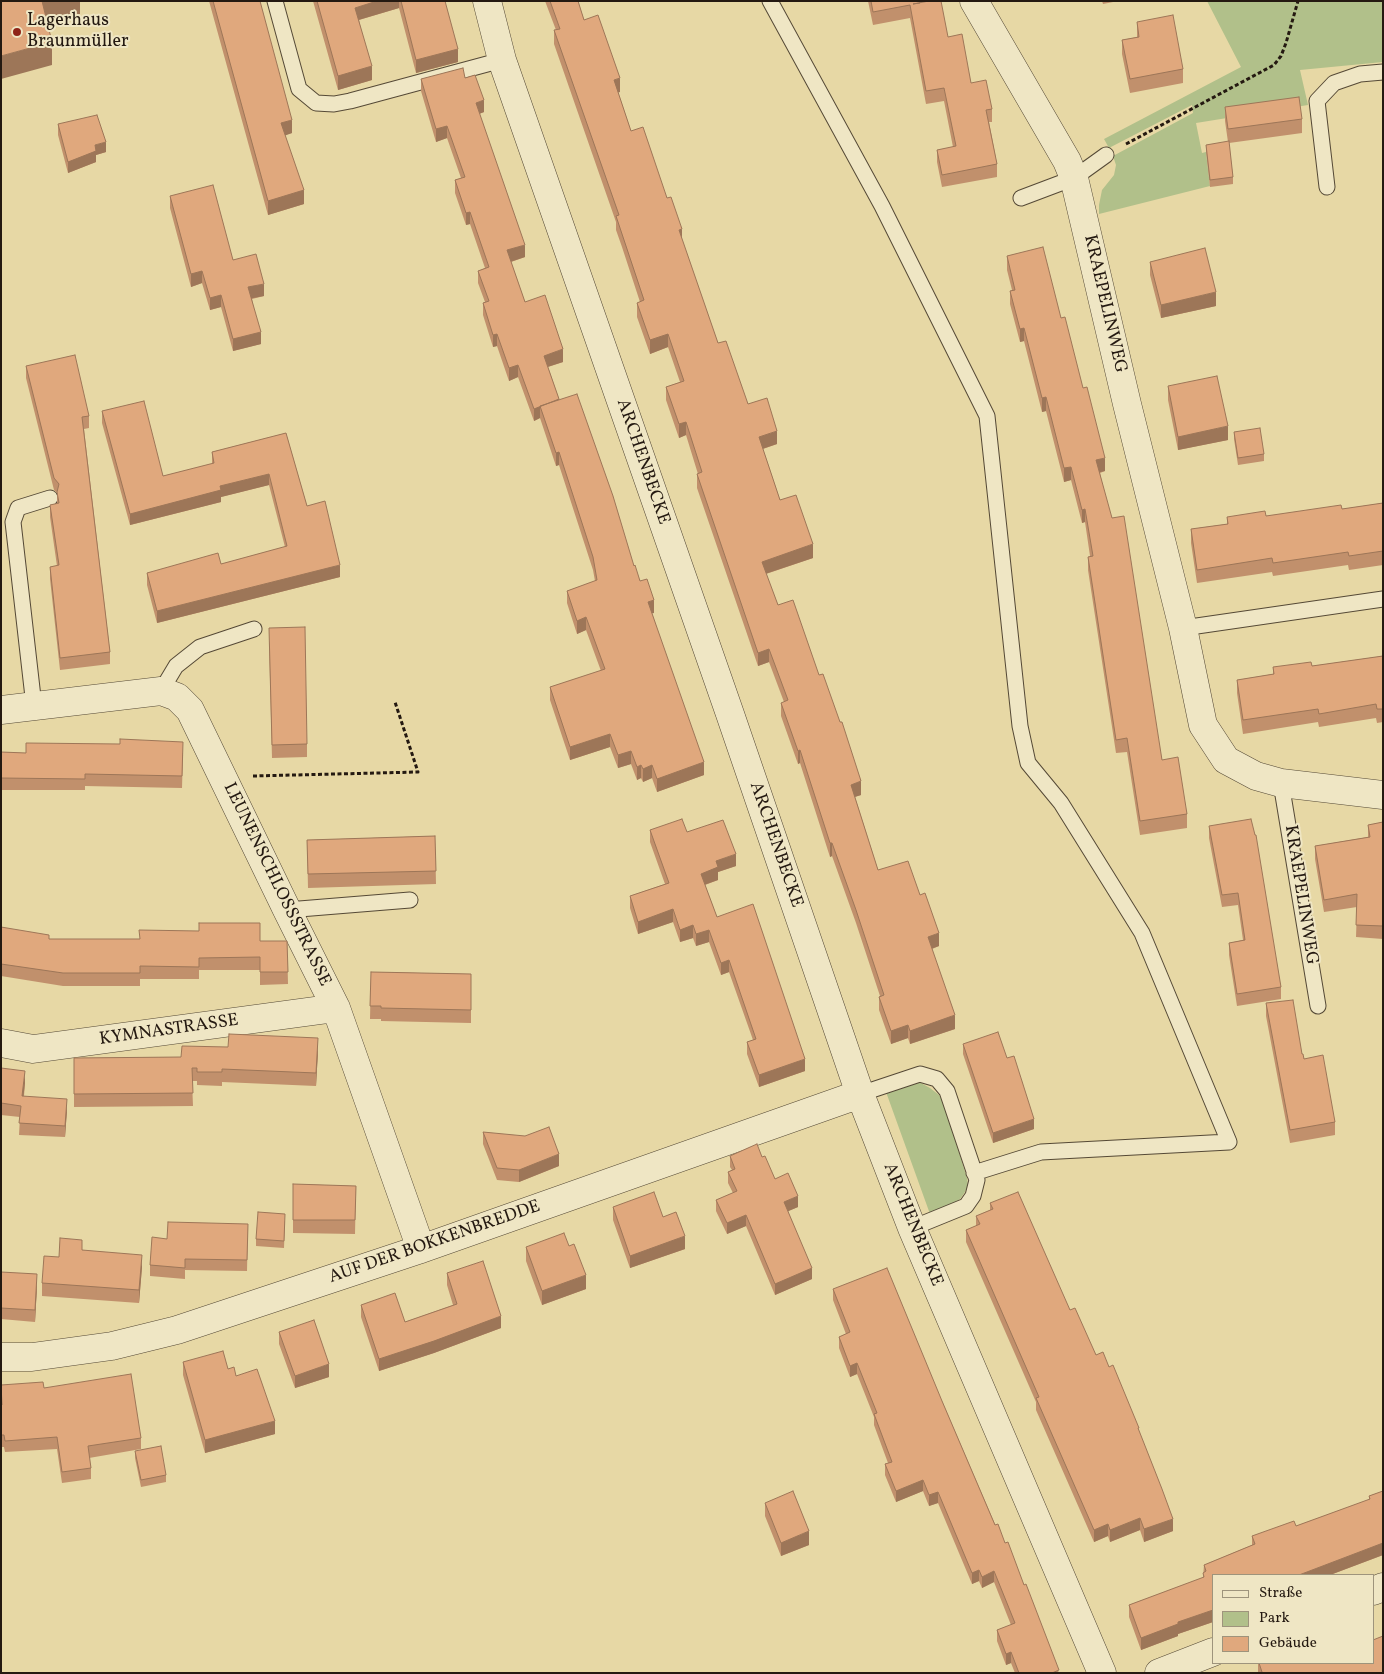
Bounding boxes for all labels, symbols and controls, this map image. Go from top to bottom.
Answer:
place label: Lagerhaus Braunmüller [27,11,129,54]
marker: Lagerhaus Braunmüller [11,26,23,38]
street label: KRAEPELINWEG [1078,233,1130,375]
street label: ARCHENBECKE [610,396,674,528]
street label: ARCHENBECKE [743,779,807,911]
street label: LEUNENSCHLOSSSTRASSE [217,780,335,990]
street label: KRAEPELINWEG [1278,824,1322,966]
street label: KYMNASTRASSE [98,1011,240,1051]
street label: ARCHENBECKE [877,1160,947,1290]
street label: AUF DER BOKKENBREDDE [327,1197,543,1289]
legend [1212,1574,1374,1664]
text: Straße [1259,1583,1302,1604]
text: Park [1259,1608,1290,1629]
text: Gebäude [1259,1633,1317,1654]

